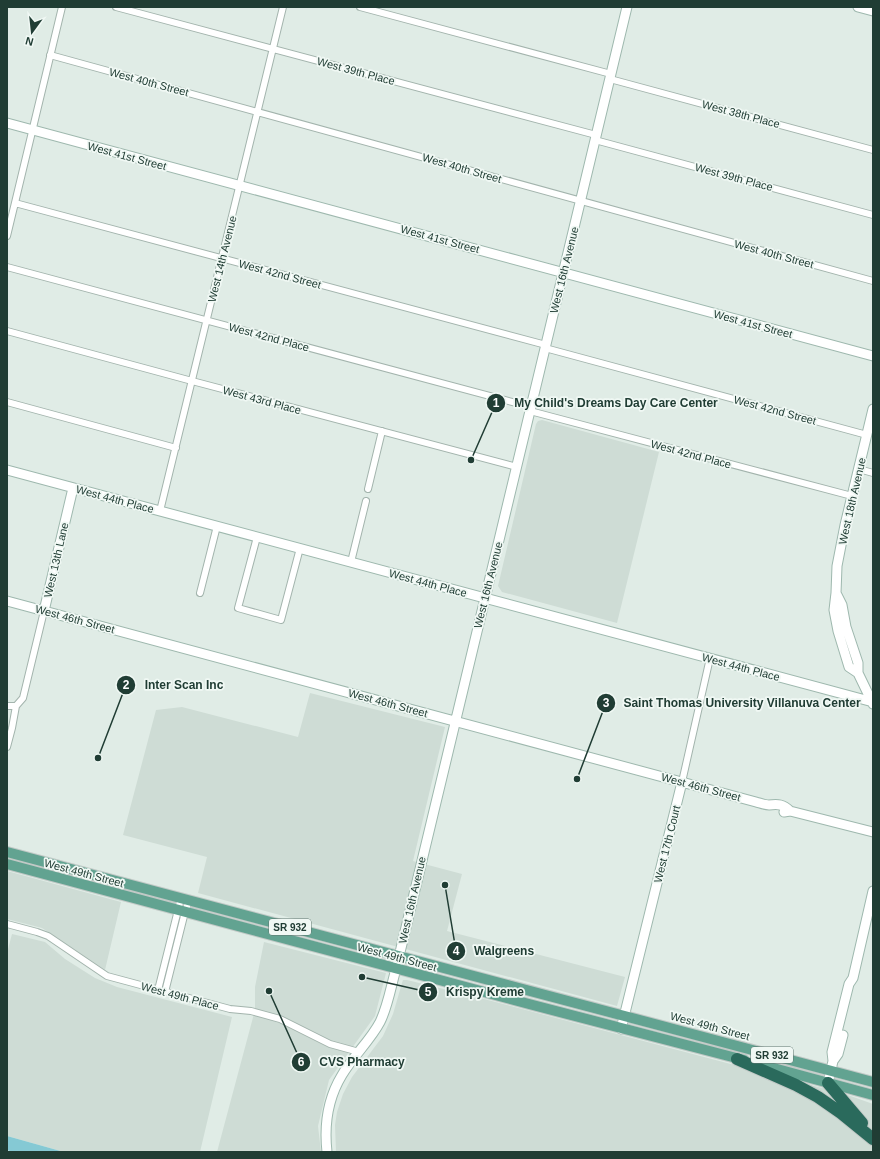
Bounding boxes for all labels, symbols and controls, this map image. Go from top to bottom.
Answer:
north arrow [12,12,52,52]
text: N [24,35,35,48]
street label: West 39th Place [316,55,396,87]
street label: West 40th Street [108,66,190,98]
street label: West 38th Place [701,98,781,130]
street label: West 41st Street [86,140,168,172]
street label: West 40th Street [421,151,503,185]
street label: West 39th Place [694,161,774,193]
street label: West 14th Avenue [205,214,239,304]
street label: West 41st Street [399,223,481,255]
street label: West 16th Avenue [547,225,581,315]
street label: West 40th Street [733,238,815,270]
street label: West 42nd Street [237,257,323,291]
street label: West 41st Street [712,308,794,340]
street label: West 42nd Place [227,320,311,354]
street label: West 43rd Place [222,384,302,416]
callout: My Child's Dreams Day Care Center [486,391,725,415]
street label: West 42nd Street [732,393,818,427]
text: 1 [493,396,500,410]
text: My Child's Dreams Day Care Center [514,396,718,410]
street label: West 42nd Place [649,437,733,471]
street label: West 18th Avenue [836,456,868,546]
street label: West 44th Place [75,483,155,515]
street label: West 13th Lane [42,521,70,599]
street label: West 16th Avenue [471,540,505,630]
street label: West 44th Place [388,567,468,599]
street label: West 46th Street [34,603,116,635]
street label: West 44th Place [701,651,781,683]
callout: Inter Scan Inc [116,673,231,697]
text: 2 [123,678,130,692]
text: Inter Scan Inc [145,678,224,692]
street label: West 46th Street [347,687,429,719]
callout: Saint Thomas University Villanuva Center [596,691,869,715]
text: 3 [603,696,610,710]
text: Saint Thomas University Villanuva Center [623,696,861,710]
street label: West 46th Street [660,771,742,803]
street label: West 17th Court [652,804,682,884]
street label: West 16th Avenue [396,855,428,945]
street label: West 49th Street [43,857,125,889]
road number: SR 932 [269,919,311,935]
callout: Walgreens [446,939,542,963]
street label: West 49th Street [356,941,438,973]
text: 4 [453,944,460,958]
text: Walgreens [474,944,534,958]
street label: West 49th Place [140,980,220,1012]
callout: Krispy Kreme [418,980,532,1004]
text: 5 [425,985,432,999]
text: Krispy Kreme [446,985,524,999]
street label: West 49th Street [669,1010,751,1042]
road number: SR 932 [751,1047,793,1063]
callout: CVS Pharmacy [291,1050,413,1074]
text: 6 [298,1055,305,1069]
text: CVS Pharmacy [319,1055,405,1069]

